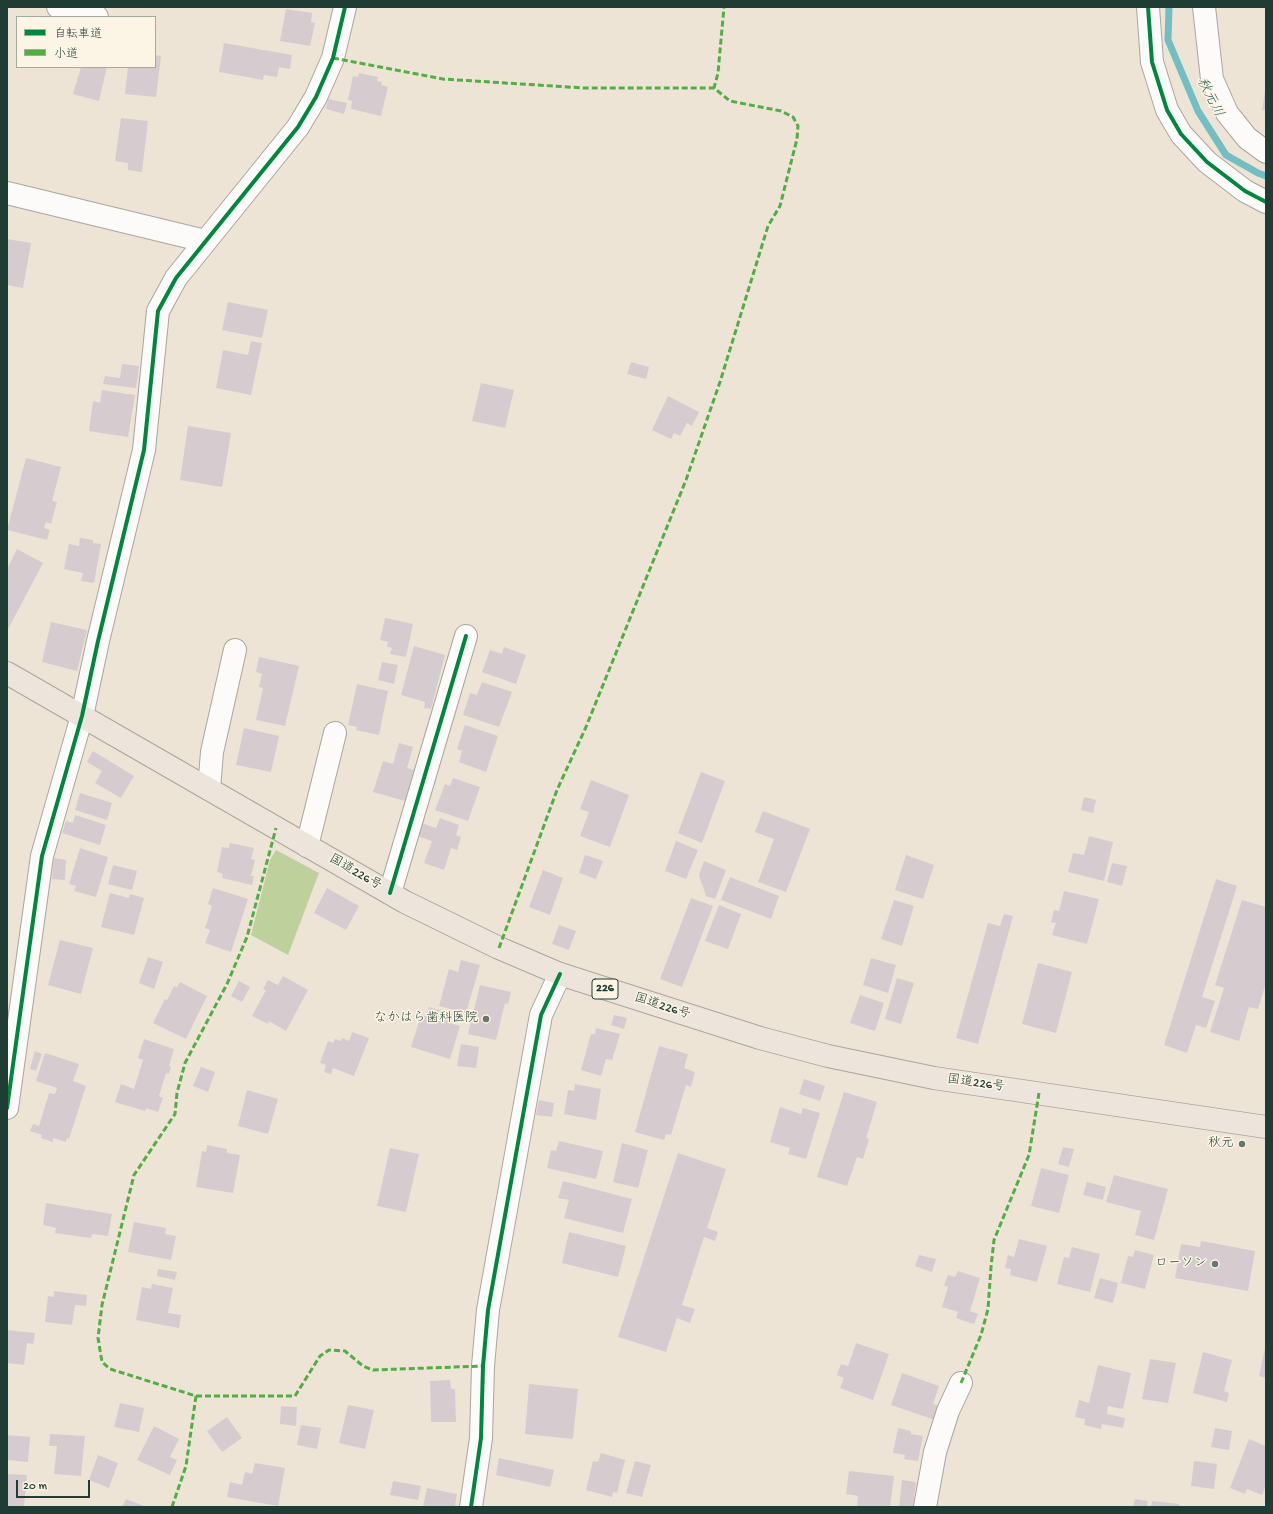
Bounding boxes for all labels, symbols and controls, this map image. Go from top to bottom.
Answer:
legend [16,16,156,68]
text: 自転車道 [54,28,102,42]
text: 小道 [54,48,78,62]
water label: 秋元川 [1192,75,1226,121]
street label: 国道226号 [326,852,384,894]
road number: 226 [592,979,618,999]
street label: 国道226号 [632,991,692,1023]
place label: なかはら歯科医院 [374,1011,478,1027]
marker: なかはら歯科医院 [481,1014,491,1024]
street label: 国道226号 [946,1072,1006,1096]
place label: 秋元 [1208,1136,1234,1152]
marker: 秋元 [1237,1139,1247,1149]
place label: ローソン [1155,1256,1207,1272]
marker: ローソン [1210,1259,1220,1269]
scale bar [18,1472,92,1498]
text: 20 m [23,1480,47,1494]

